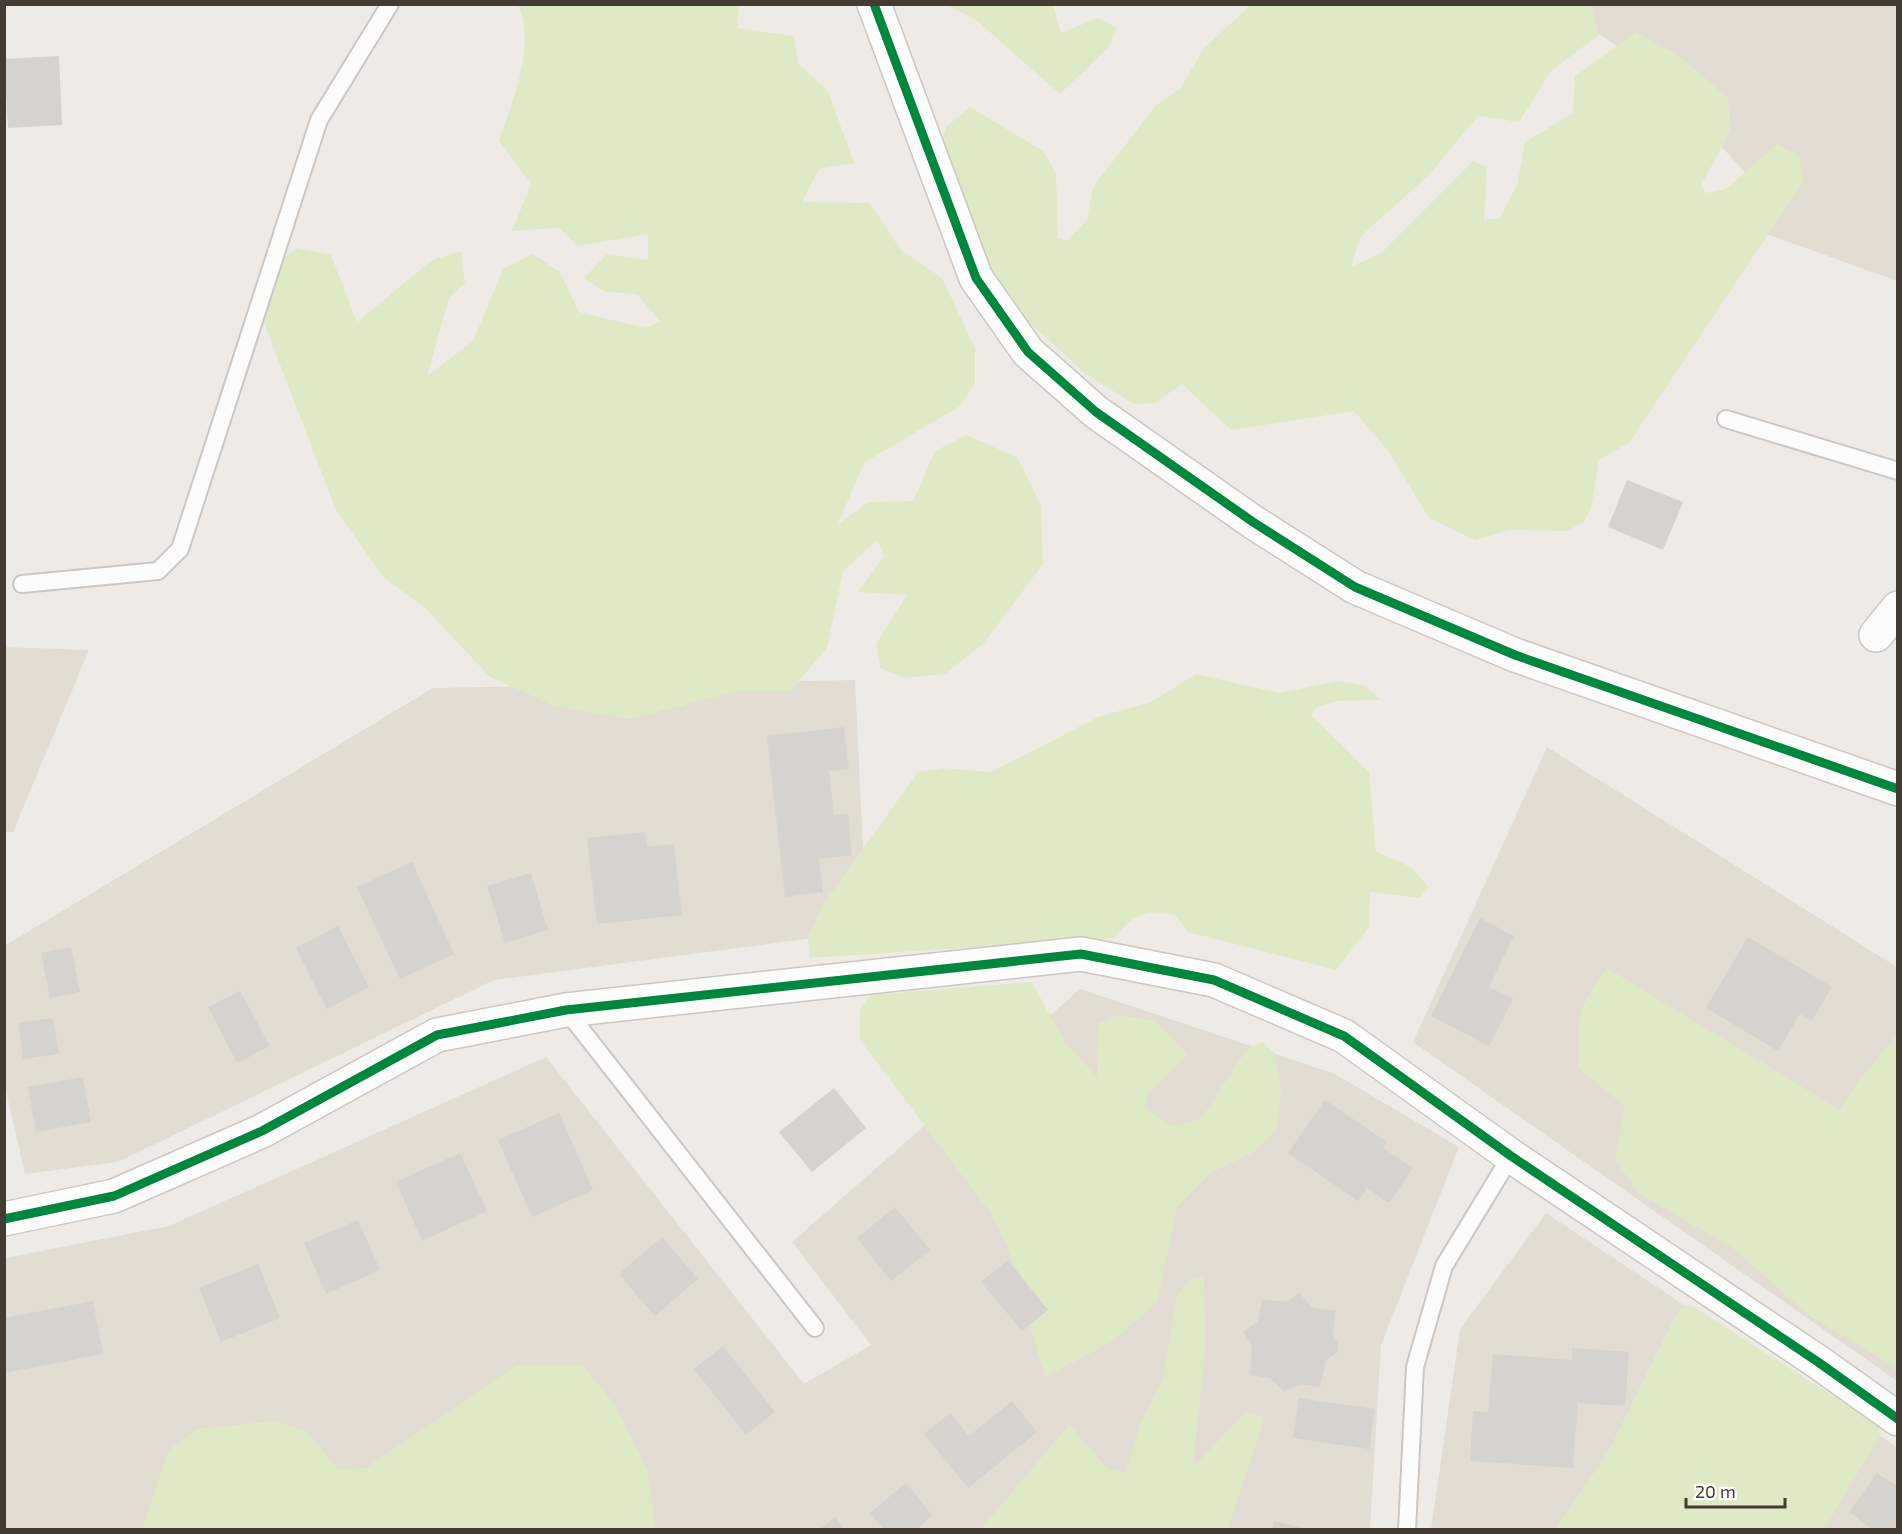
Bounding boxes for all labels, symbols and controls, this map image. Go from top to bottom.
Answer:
scale bar [1686,1471,1785,1509]
text: 20 m [1695,1480,1736,1502]

